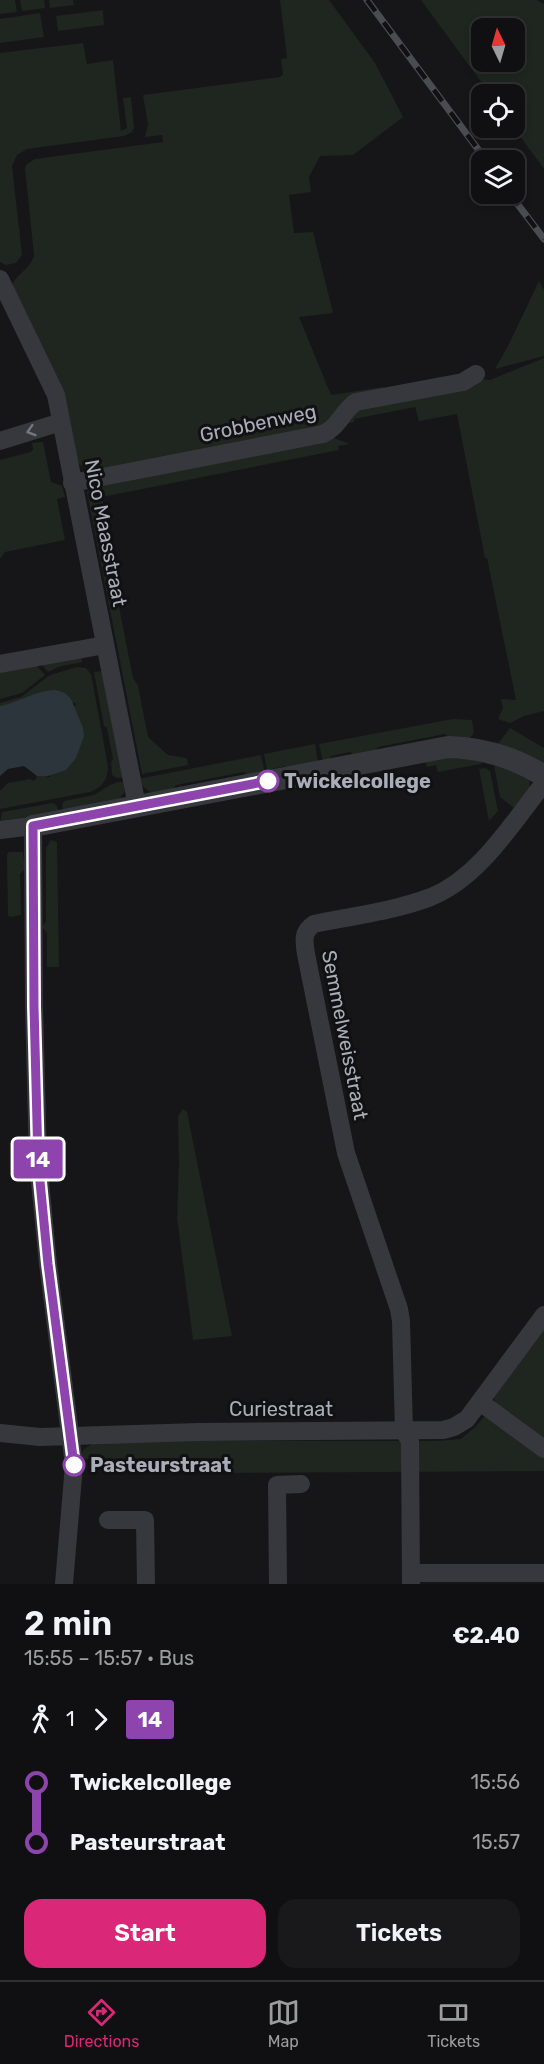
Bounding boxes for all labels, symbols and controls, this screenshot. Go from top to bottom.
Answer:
north arrow [471,18,525,72]
map controls [471,18,525,204]
button: locate [471,84,525,138]
button: layers [471,150,525,204]
street label: Grobbenweg [198,399,318,447]
one-way arrow [26,424,37,436]
street label: Nico Maasstraat [80,457,132,609]
place label: Twickelcollege [284,769,431,793]
marker: Twickelcollege [257,770,279,792]
street label: Semmelweisstraat [317,948,373,1122]
line badge: 14 [11,1140,65,1178]
text: 14 [26,1147,50,1172]
street label: Curiestraat [229,1397,333,1421]
place label: Pasteurstraat [90,1453,231,1477]
marker: Pasteurstraat [63,1454,85,1476]
text: 2 min [24,1604,112,1643]
text: €2.40 [452,1622,520,1649]
text: 15:55 – 15:57 · Bus [24,1646,194,1670]
icon: walk [24,1703,57,1736]
icon: forward [84,1703,117,1736]
text: 1 [66,1707,75,1731]
text: 14 [138,1707,162,1732]
text: Twickelcollege [70,1769,232,1796]
text: 15:56 [471,1770,520,1794]
text: Pasteurstraat [70,1829,225,1856]
text: 15:57 [472,1830,520,1854]
button: Start [24,1899,266,1968]
button: Tickets [278,1899,520,1968]
tab: Directions [64,1996,139,2051]
tab: Map [267,1996,300,2051]
tab: Tickets [427,1996,480,2051]

